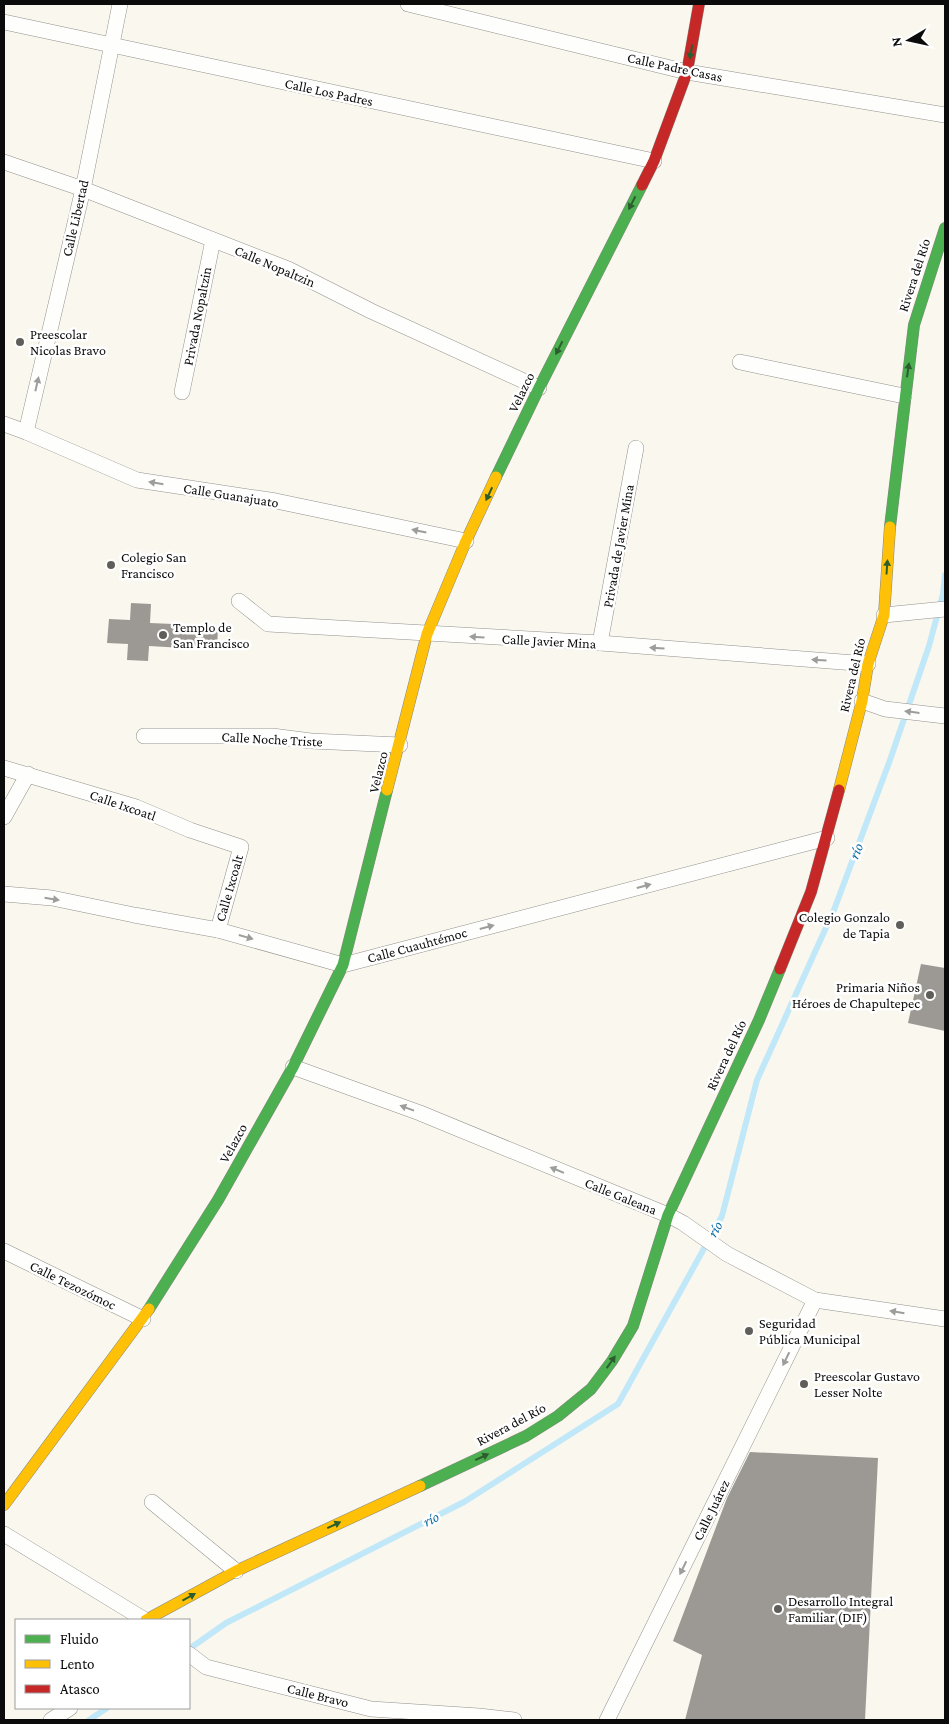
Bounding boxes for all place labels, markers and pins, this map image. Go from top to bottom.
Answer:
place label: Preescolar Nicolas Bravo [30,326,106,358]
marker: Preescolar Nicolas Bravo [14,336,26,348]
place label: Colegio San Francisco [121,549,187,581]
marker: Colegio San Francisco [105,559,117,571]
place label: Templo de San Francisco [173,619,249,651]
marker: Templo de San Francisco [157,629,169,641]
place label: Colegio Gonzalo de Tapia [799,909,891,941]
marker: Colegio Gonzalo de Tapia [894,919,906,931]
place label: Primaria Niños Héroes de Chapultepec [792,979,920,1011]
marker: Primaria Niños Héroes de Chapultepec [924,989,936,1001]
place label: Seguridad Pública Municipal [759,1315,860,1347]
marker: Seguridad Pública Municipal [743,1325,755,1337]
place label: Preescolar Gustavo Lesser Nolte [814,1368,920,1400]
marker: Preescolar Gustavo Lesser Nolte [798,1378,810,1390]
place label: Desarrollo Integral Familiar (DIF) [788,1593,893,1626]
marker: Desarrollo Integral Familiar (DIF) [772,1603,784,1615]

